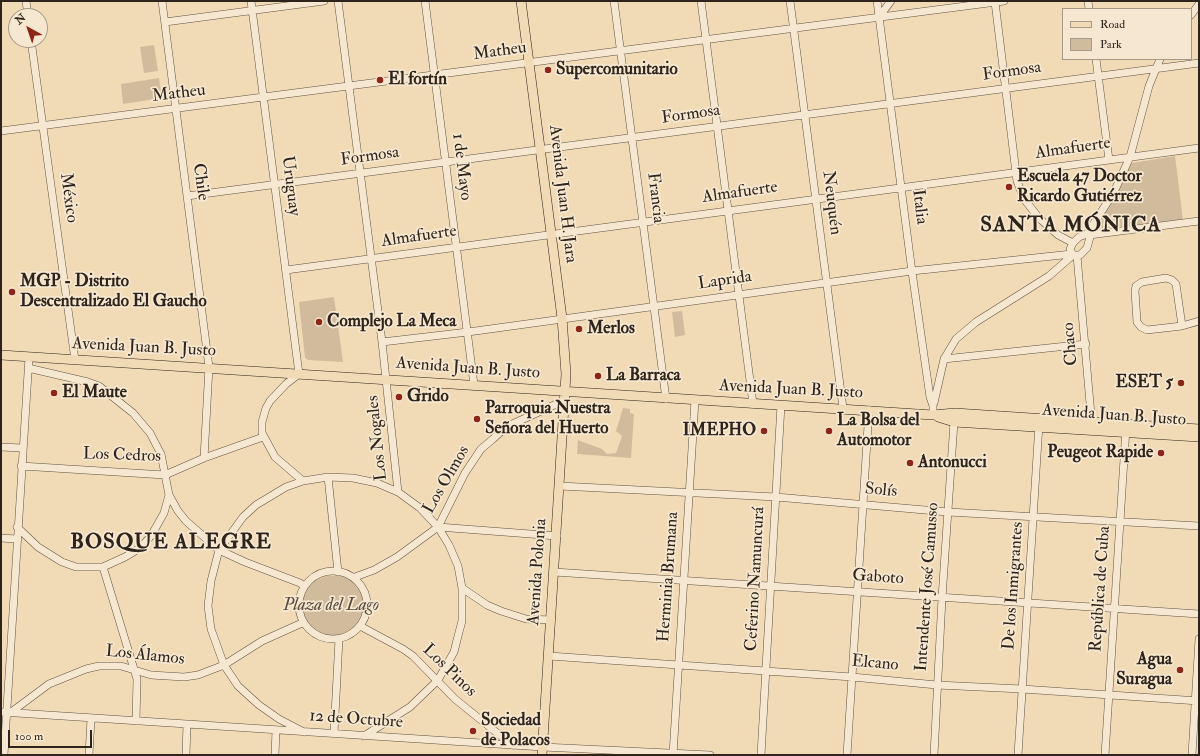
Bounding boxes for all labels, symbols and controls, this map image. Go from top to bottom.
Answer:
north arrow [8,8,48,48]
legend [1062,8,1192,60]
text: N [13,11,29,27]
text: Road [1100,17,1125,32]
text: Park [1100,37,1122,52]
street label: Matheu [472,38,528,66]
street label: Formosa [981,58,1043,86]
place label: Supercomunitario [556,60,678,80]
marker: Supercomunitario [543,65,553,75]
place label: El fortín [388,70,447,90]
marker: El fortín [375,75,385,85]
street label: Matheu [151,81,207,107]
street label: Formosa [660,101,722,129]
street label: Avenida Juan H. Jara [543,124,581,264]
street label: 1 de Mayo [447,132,475,202]
street label: Almafuerte [1034,134,1112,164]
street label: Formosa [339,143,401,171]
street label: Uruguay [276,155,304,217]
street label: Chile [187,162,213,202]
place label: Escuela 47 Doctor Ricardo Gutiérrez [1017,167,1142,207]
street label: Neuquén [817,170,845,236]
street label: México [54,172,82,224]
street label: Francia [642,172,668,224]
street label: Almafuerte [701,178,779,208]
marker: Escuela 47 Doctor Ricardo Gutiérrez [1004,182,1014,192]
street label: Italia [907,188,931,226]
district label: SANTA MÓNICA [980,213,1162,239]
street label: Almafuerte [380,222,458,252]
street label: Laprida [697,267,753,295]
place label: MGP - Distrito Descentralizado El Gaucho [20,272,207,312]
marker: MGP - Distrito Descentralizado El Gaucho [7,287,17,297]
place label: Complejo La Meca [327,312,456,332]
marker: Complejo La Meca [314,317,324,327]
place label: Merlos [587,319,635,339]
street label: Chaco [1059,322,1083,366]
marker: Merlos [574,324,584,334]
street label: Avenida Juan B. Justo [71,334,217,362]
street label: Avenida Juan B. Justo [395,354,541,384]
place label: La Barraca [606,366,681,386]
marker: La Barraca [593,371,603,381]
place label: ESET 5 [1115,373,1173,393]
street label: Avenida Juan B. Justo [718,376,864,404]
marker: ESET 5 [1176,378,1186,388]
place label: El Maute [62,383,127,403]
place label: Grido [407,387,449,407]
marker: El Maute [49,388,59,398]
marker: Grido [394,392,404,402]
street label: Los Nogales [363,394,393,482]
place label: Parroquia Nuestra Señora del Huerto [485,399,610,439]
street label: Avenida Juan B. Justo [1041,401,1187,431]
place label: La Bolsa del Automotor [837,411,920,451]
marker: Parroquia Nuestra Señora del Huerto [472,414,482,424]
place label: IMEPHO [683,421,756,441]
marker: IMEPHO [759,426,769,436]
marker: La Bolsa del Automotor [824,426,834,436]
street label: Los Olmos [419,442,475,518]
place label: Peugeot Rapide [1047,443,1153,463]
street label: Los Cedros [83,444,161,468]
marker: Peugeot Rapide [1156,448,1166,458]
place label: Antonucci [918,453,987,473]
marker: Antonucci [905,458,915,468]
street label: Solís [864,479,898,503]
street label: Intendente José Camusso [912,502,944,672]
street label: Ceferino Namuncurá [742,506,770,652]
street label: Herminia Brumana [654,511,684,643]
street label: Avenida Polonia [524,518,552,626]
street label: De los Inmigrantes [999,521,1029,651]
street label: República de Cuba [1086,525,1116,653]
district label: BOSQUE ALEGRE [70,530,272,556]
street label: Gaboto [852,566,904,590]
park label: Plaza del Lago [283,596,379,616]
street label: Los Pinos [418,640,480,702]
street label: Los Álamos [105,642,185,670]
place label: Agua Suragua [1116,650,1172,690]
street label: Elcano [851,652,899,676]
marker: Agua Suragua [1175,665,1185,675]
street label: 12 de Octubre [308,707,404,733]
place label: Sociedad de Polacos [481,711,550,751]
scale bar [10,722,94,748]
marker: Sociedad de Polacos [468,726,478,736]
text: 100 m [15,729,43,744]

